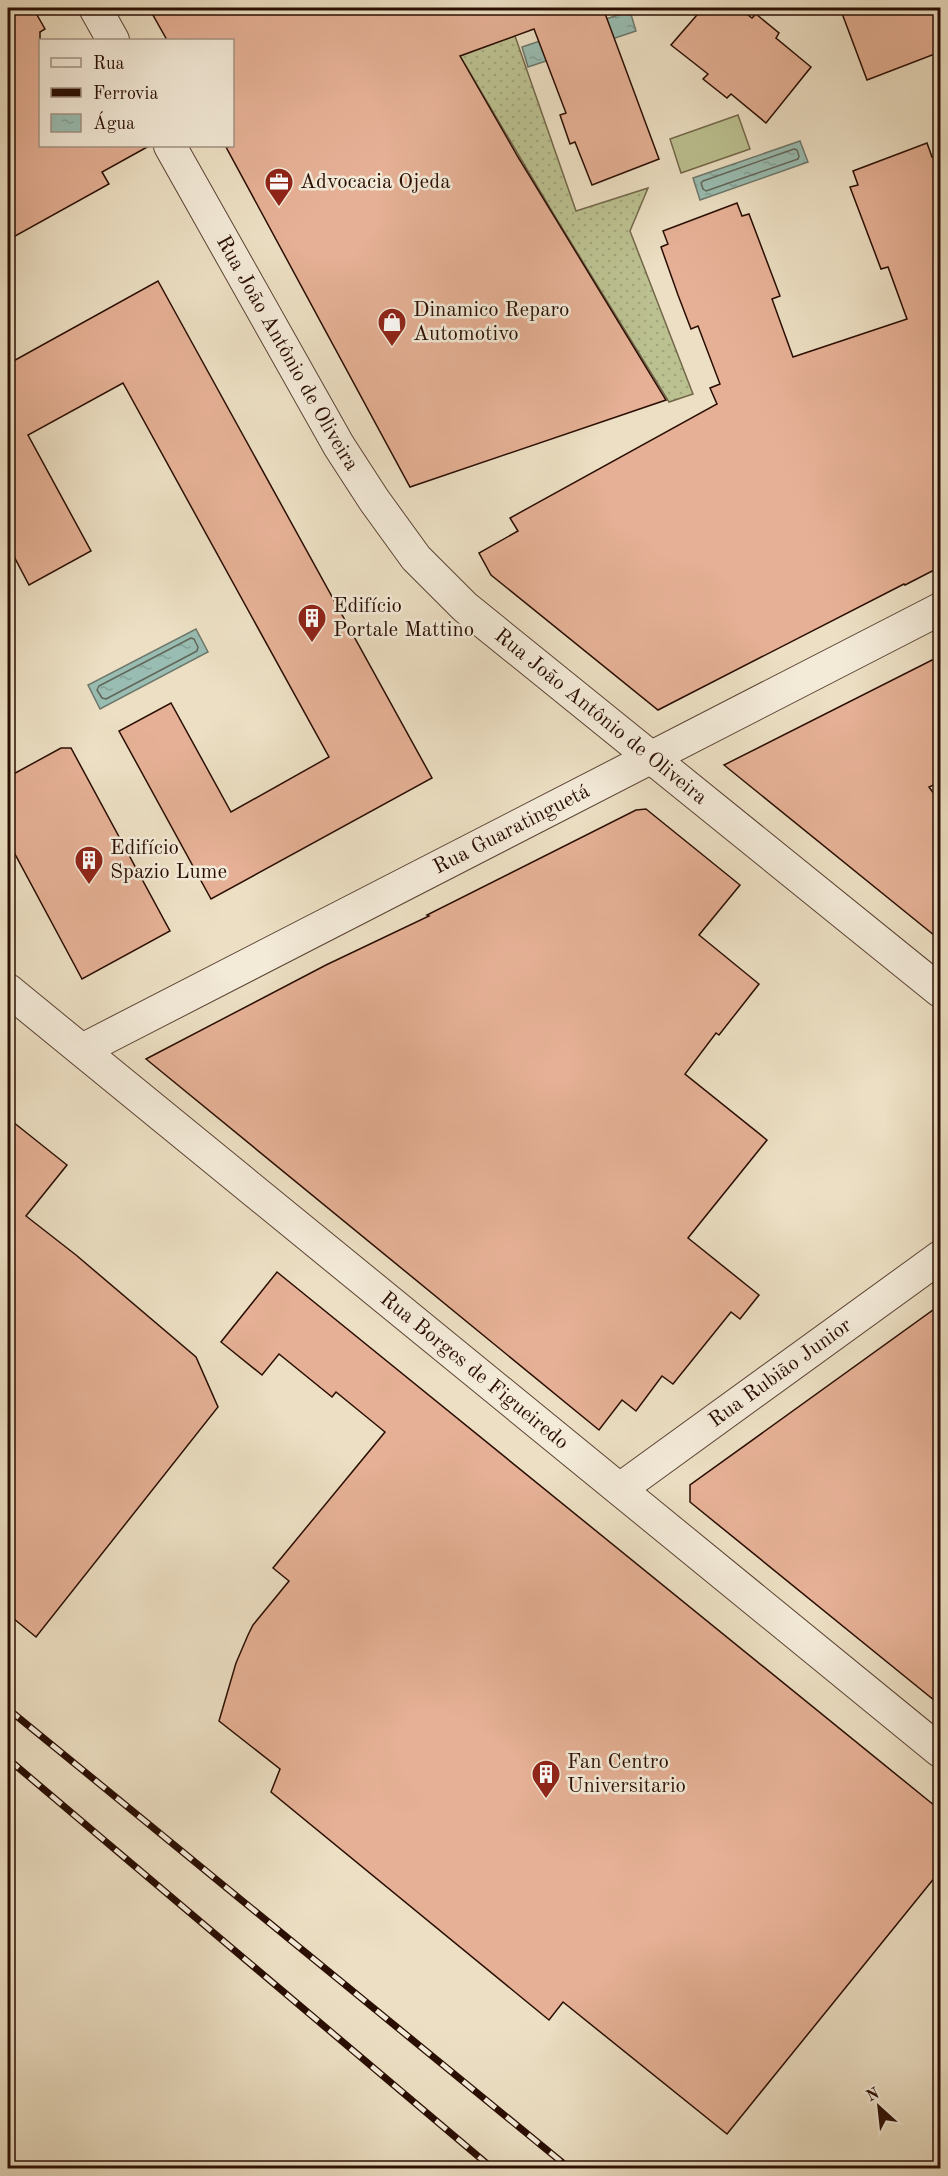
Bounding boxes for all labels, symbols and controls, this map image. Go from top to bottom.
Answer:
legend [39,39,234,147]
text: Rua [93,55,124,73]
text: Ferrovia [93,85,158,103]
text: Água [93,111,135,133]
office icon: Advocacia Ojeda [263,166,295,208]
place label: Advocacia Ojeda [300,172,451,193]
street label: Rua João Antônio de Oliveira [212,232,362,474]
place label: Dinamico Reparo Automotivo [413,300,570,345]
shop icon: Dinamico Reparo Automotivo [376,306,408,348]
place label: Edifício Portale Mattino [333,596,474,641]
building icon: Edifício Portale Mattino [296,602,328,644]
street label: Rua João Antônio de Oliveira [490,625,711,809]
street label: Rua Guaratinguetá [430,780,593,878]
place label: Edifício Spazio Lume [110,838,227,883]
building icon: Edifício Spazio Lume [73,844,105,886]
street label: Rua Borges de Figueiredo [376,1288,572,1454]
street label: Rua Rubião Junior [705,1314,856,1431]
place label: Fan Centro Universitario [567,1752,686,1797]
building icon: Fan Centro Universitario [530,1758,562,1800]
north arrow [849,2077,909,2137]
text: N [864,2085,883,2105]

